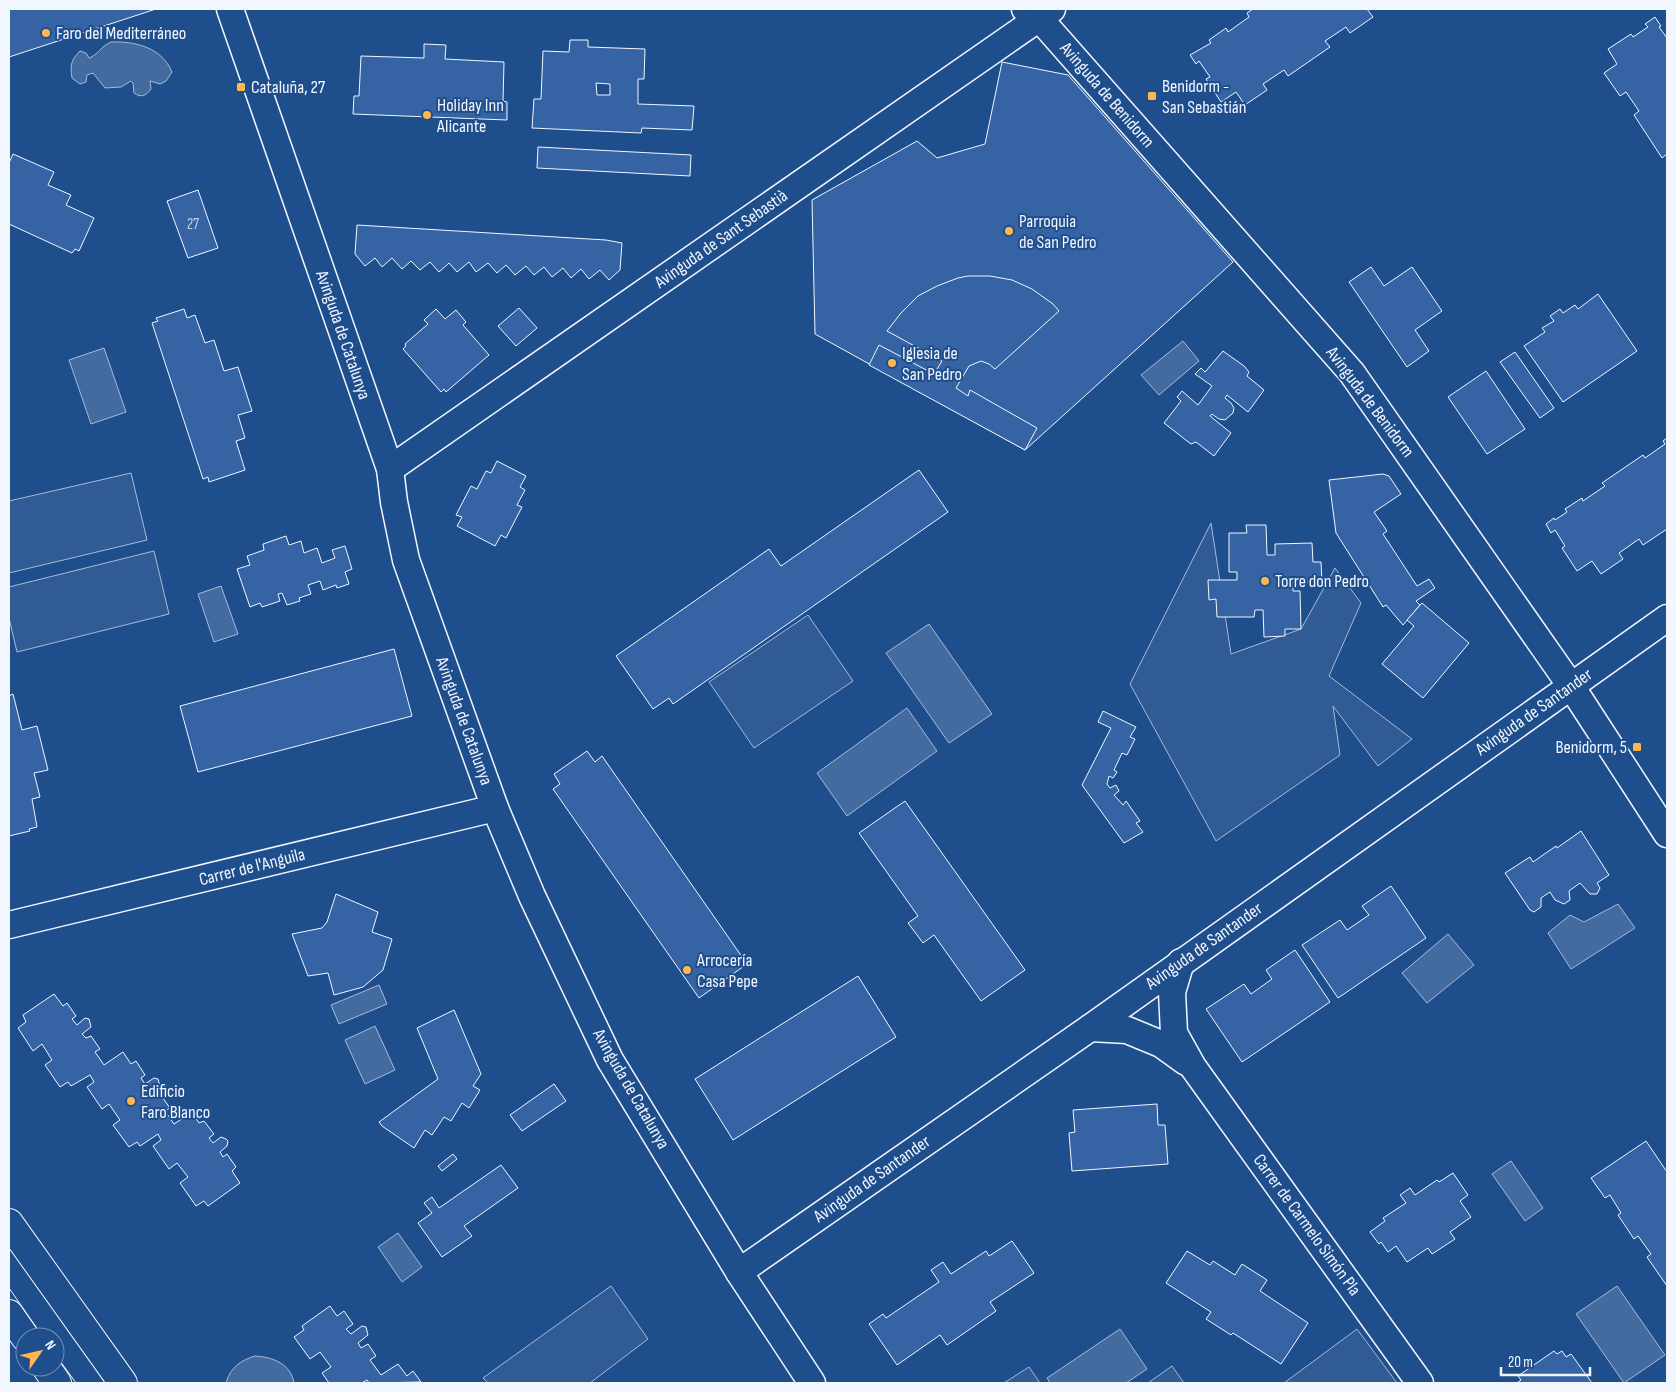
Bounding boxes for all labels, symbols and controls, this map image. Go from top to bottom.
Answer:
place label: Faro del Mediterráneo [56,23,186,44]
marker: Faro del Mediterráneo [40,27,52,39]
street label: Avinguda de Benidorm [1055,37,1159,152]
place label: Benidorm - San Sebastián [1162,76,1246,118]
place label: Cataluña, 27 [251,77,326,98]
marker: Cataluña, 27 [235,81,247,93]
marker: Benidorm - San Sebastián [1146,90,1158,102]
place label: Holiday Inn Alicante [436,95,504,137]
marker: Holiday Inn Alicante [421,109,433,121]
street label: Avinguda de Sant Sebastià [650,185,792,293]
place label: Parroquia de San Pedro [1019,211,1097,253]
house number: 27 [187,215,199,234]
marker: Parroquia de San Pedro [1003,225,1015,237]
street label: Avinguda de Catalunya [311,267,375,402]
street label: Avinguda de Benidorm [1321,342,1418,461]
place label: Iglesia de San Pedro [902,343,962,385]
marker: Iglesia de San Pedro [886,357,898,369]
place label: Torre don Pedro [1275,571,1369,592]
marker: Torre don Pedro [1259,575,1271,587]
street label: Avinguda de Catalunya [431,653,497,788]
street label: Avinguda de Santander [1471,664,1596,761]
place label: Benidorm, 5 [1555,737,1627,758]
marker: Benidorm, 5 [1631,741,1643,753]
street label: Carrer de l'Anguila [197,844,307,890]
street label: Avinguda de Santander [1141,898,1266,995]
place label: Arrocería Casa Pepe [696,950,758,992]
marker: Arrocería Casa Pepe [681,964,693,976]
street label: Avinguda de Catalunya [588,1024,674,1153]
place label: Edificio Faro Blanco [141,1081,210,1123]
marker: Edificio Faro Blanco [125,1095,137,1107]
street label: Avinguda de Santander [809,1131,934,1228]
street label: Carrer de Carmelo Simón Pla [1249,1150,1365,1300]
north arrow [15,1327,65,1377]
text: N [41,1337,60,1353]
scale bar [1501,1344,1590,1376]
text: 20 m [1508,1353,1533,1372]

